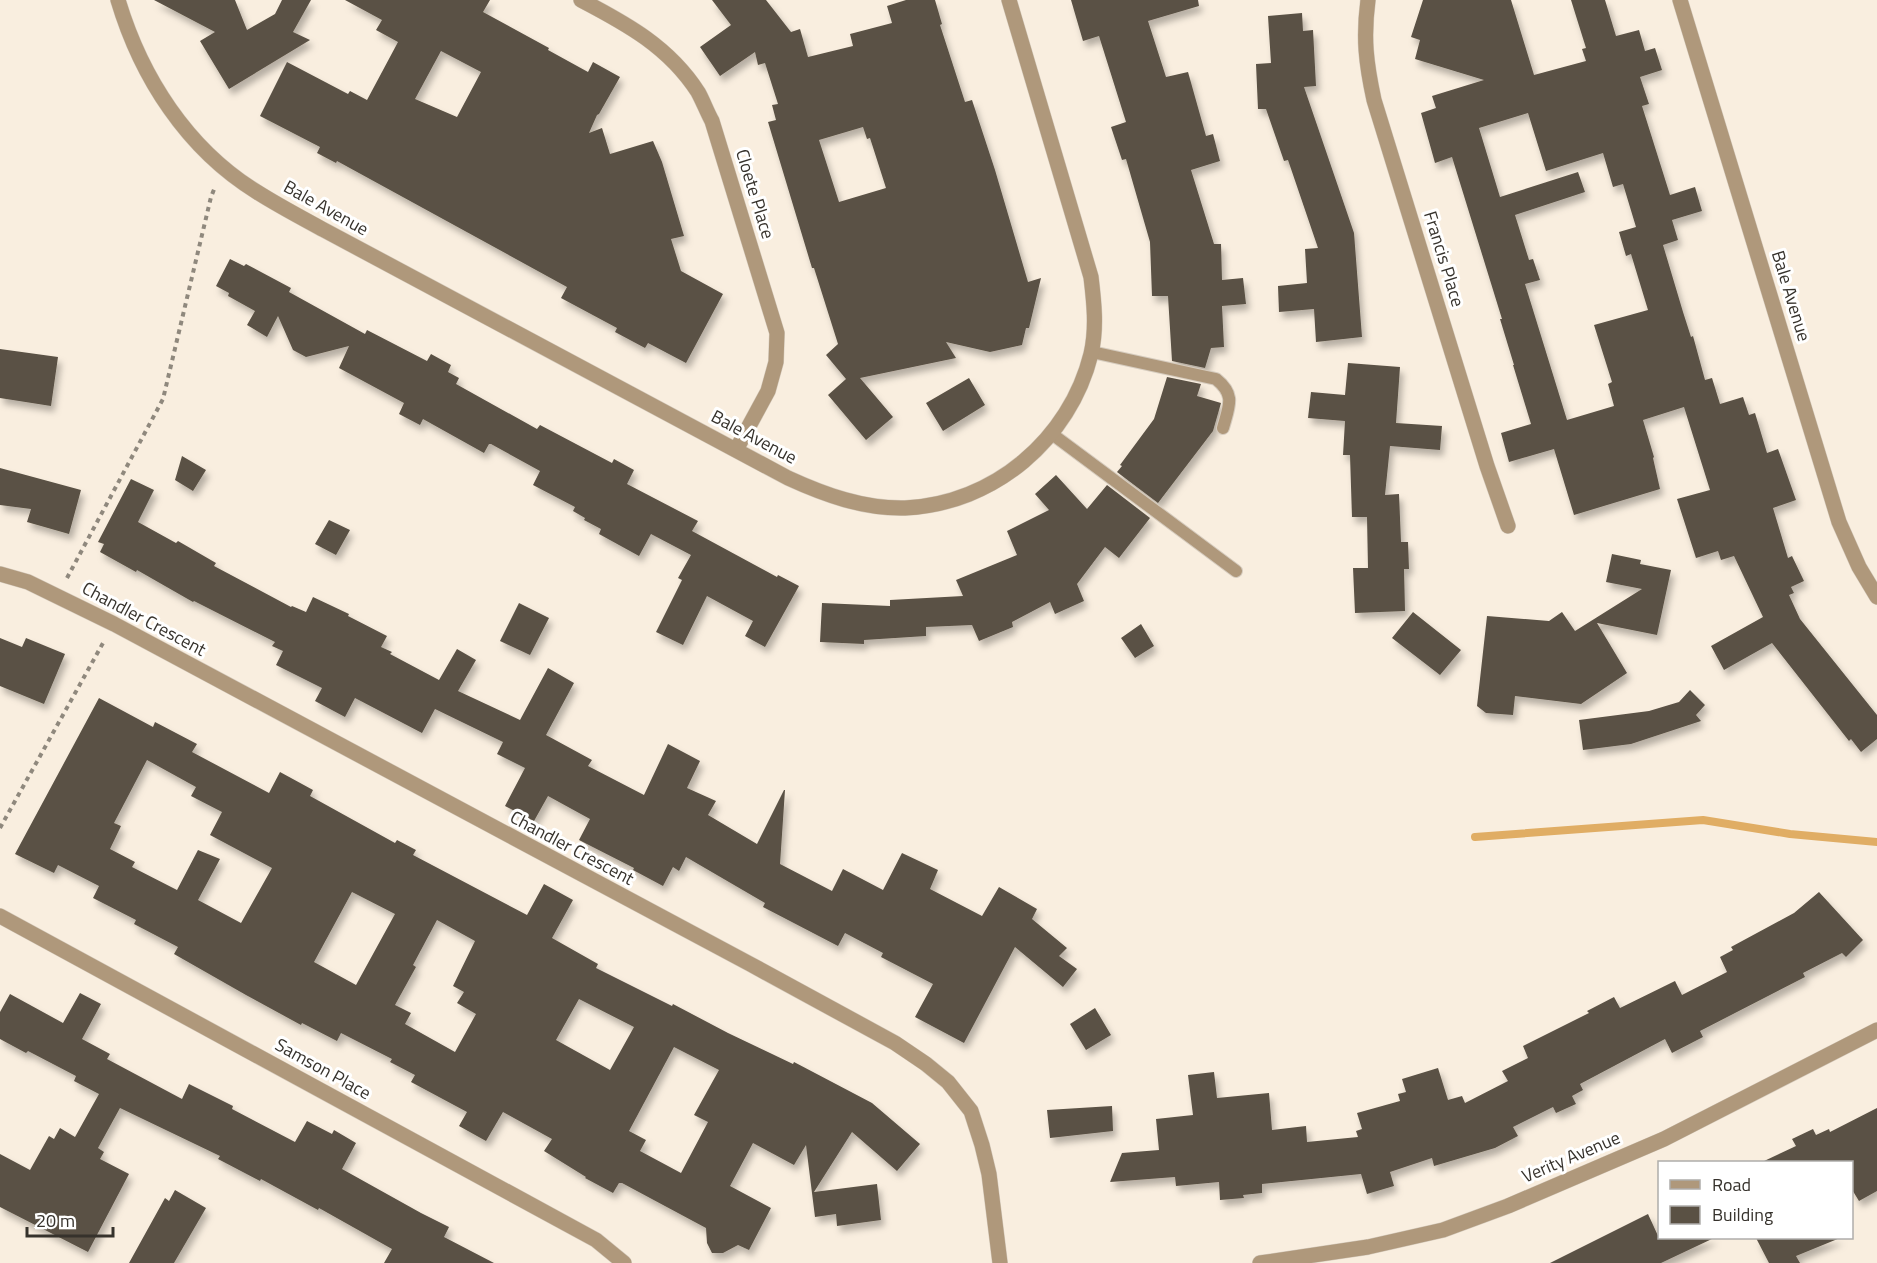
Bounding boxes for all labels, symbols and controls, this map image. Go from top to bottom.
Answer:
street label: Cloete Place [729,146,782,242]
street label: Bale Avenue [279,173,374,242]
street label: Francis Place [1417,208,1472,310]
street label: Bale Avenue [1765,247,1818,345]
street label: Bale Avenue [707,403,802,470]
street label: Chandler Crescent [77,574,212,663]
street label: Chandler Crescent [505,803,640,892]
street label: Samson Place [270,1031,376,1106]
street label: Verity Avenue [1517,1124,1624,1189]
legend [1658,1161,1853,1239]
text: Road [1712,1171,1751,1198]
scale bar [27,1200,112,1238]
text: Building [1712,1201,1773,1228]
text: 20 m [36,1207,75,1234]

